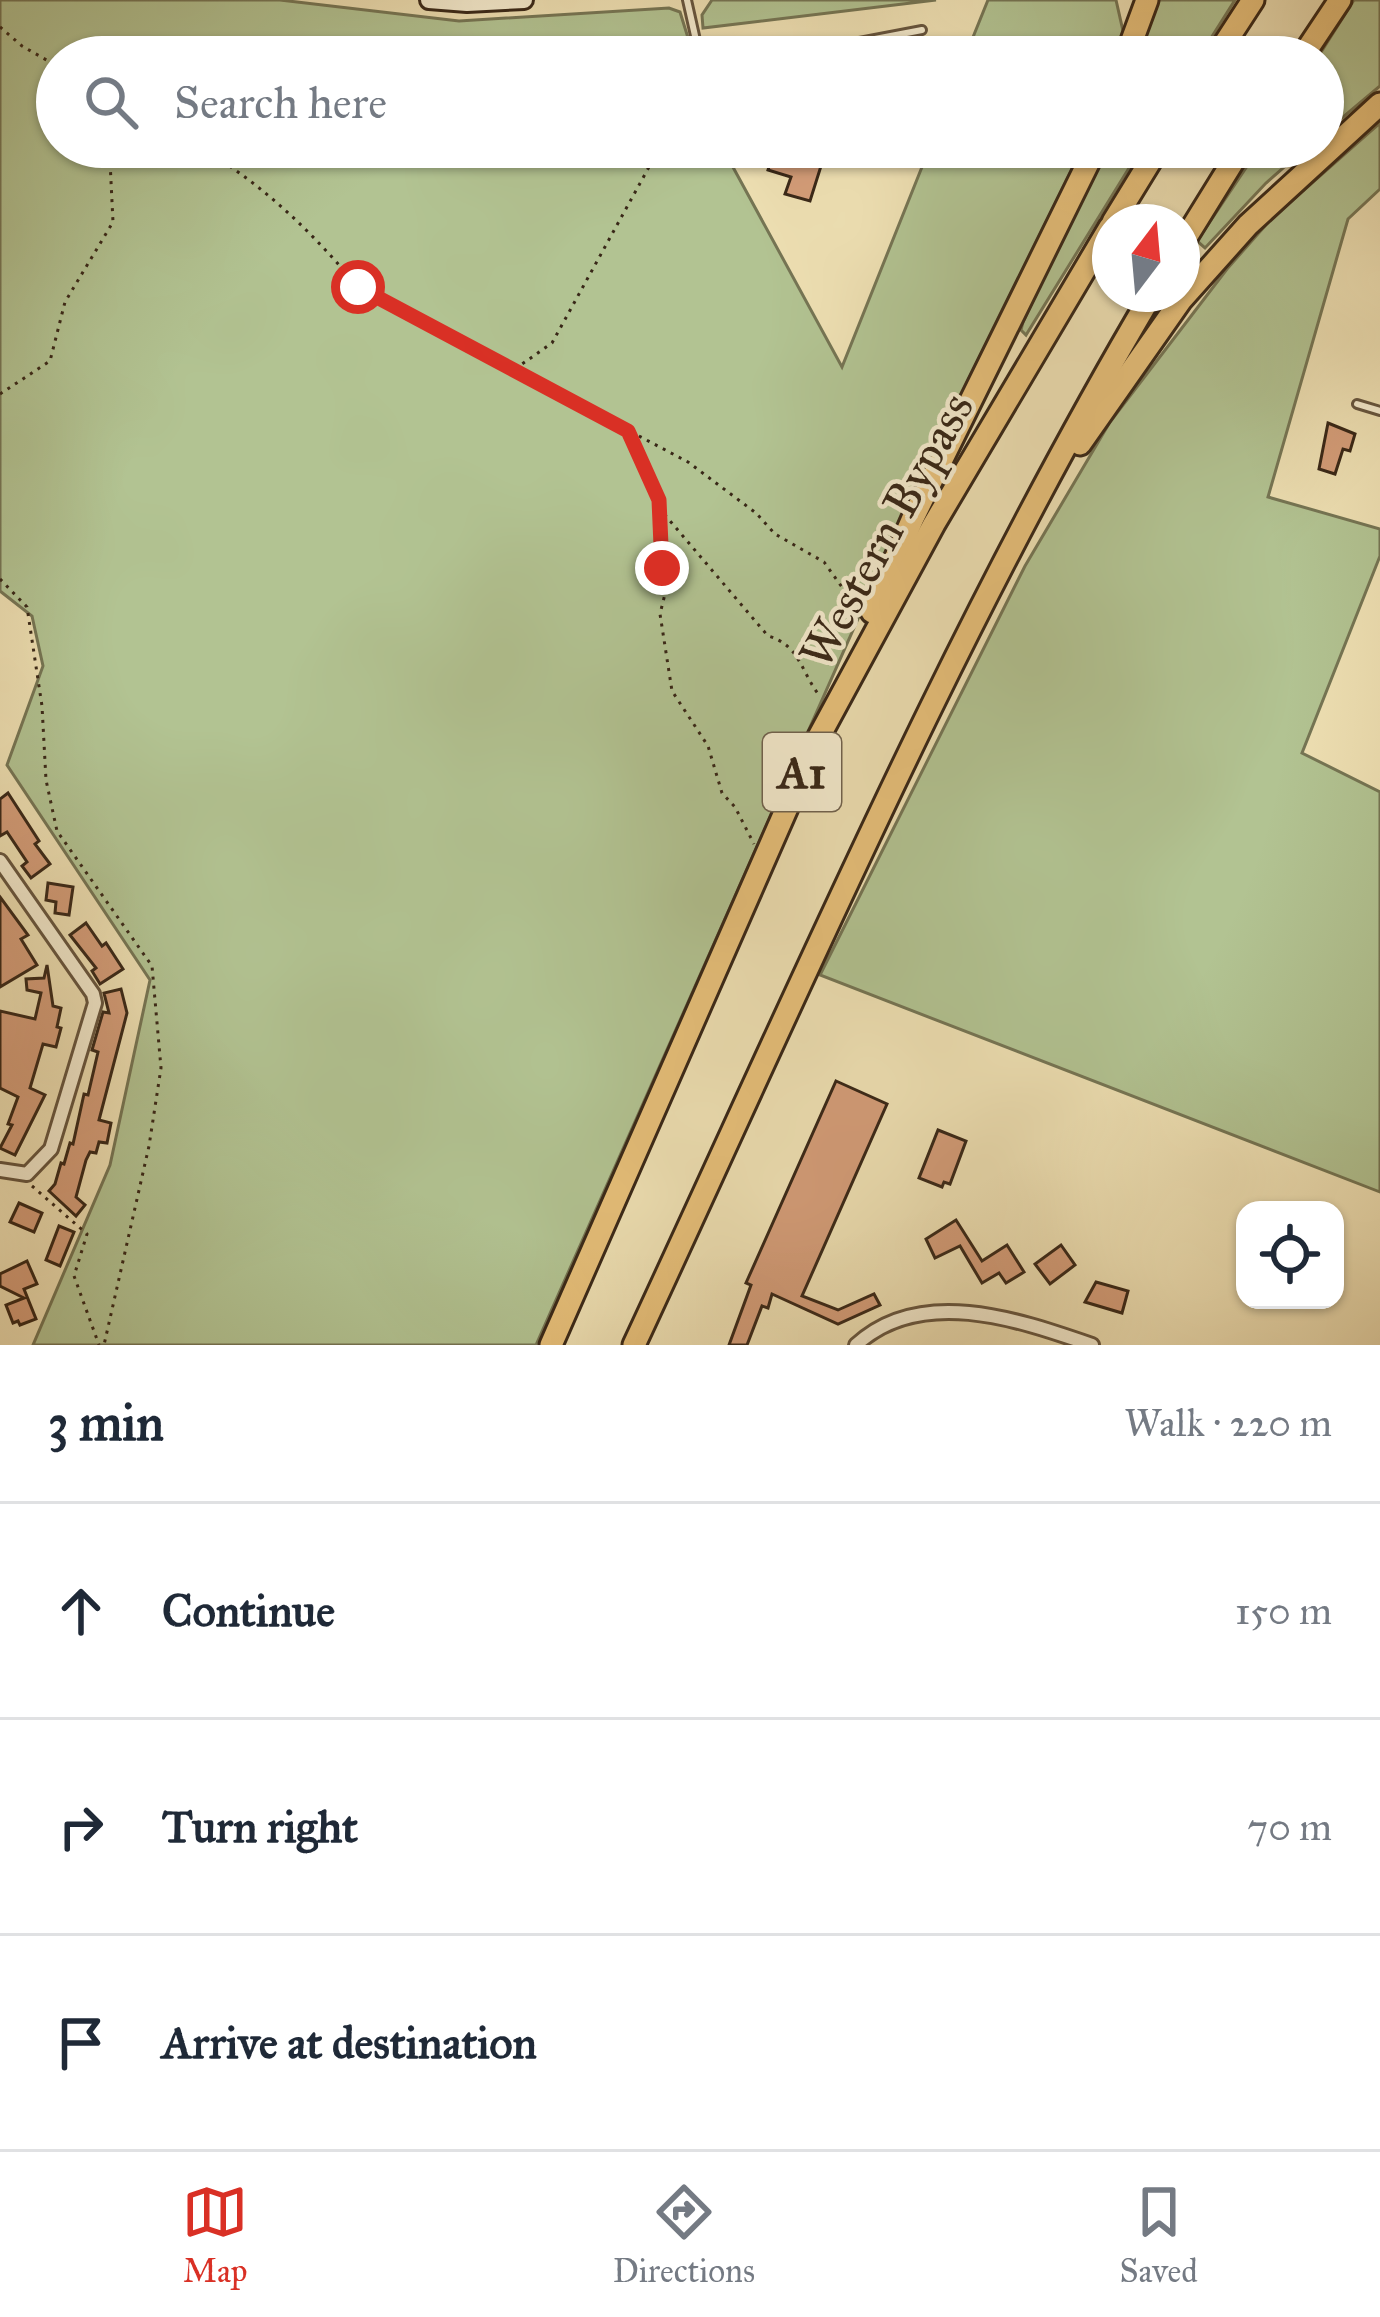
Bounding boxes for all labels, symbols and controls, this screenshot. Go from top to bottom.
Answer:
search box [36,36,1344,168]
icon: search [78,69,144,135]
text: Search here [174,75,387,130]
north arrow [1092,204,1200,312]
route start [331,260,385,314]
street label: Western Bypass [786,382,986,678]
route end [635,541,689,595]
road number: A1 [763,733,841,811]
map controls [1236,1201,1344,1309]
button: locate [1236,1201,1344,1309]
text: 3 min [48,1392,164,1454]
text: Walk · 220 m [1124,1399,1332,1447]
icon: ahead [48,1578,114,1644]
text: Continue [162,1583,335,1638]
text: 150 m [1235,1587,1332,1635]
icon: right [48,1794,114,1860]
text: Turn right [162,1799,358,1854]
text: 70 m [1247,1803,1332,1851]
icon: arrive [48,2010,114,2076]
text: Arrive at destination [162,2015,537,2070]
tab: Map [182,2179,248,2291]
tab: Directions [613,2179,755,2291]
tab: Saved [1119,2179,1198,2291]

